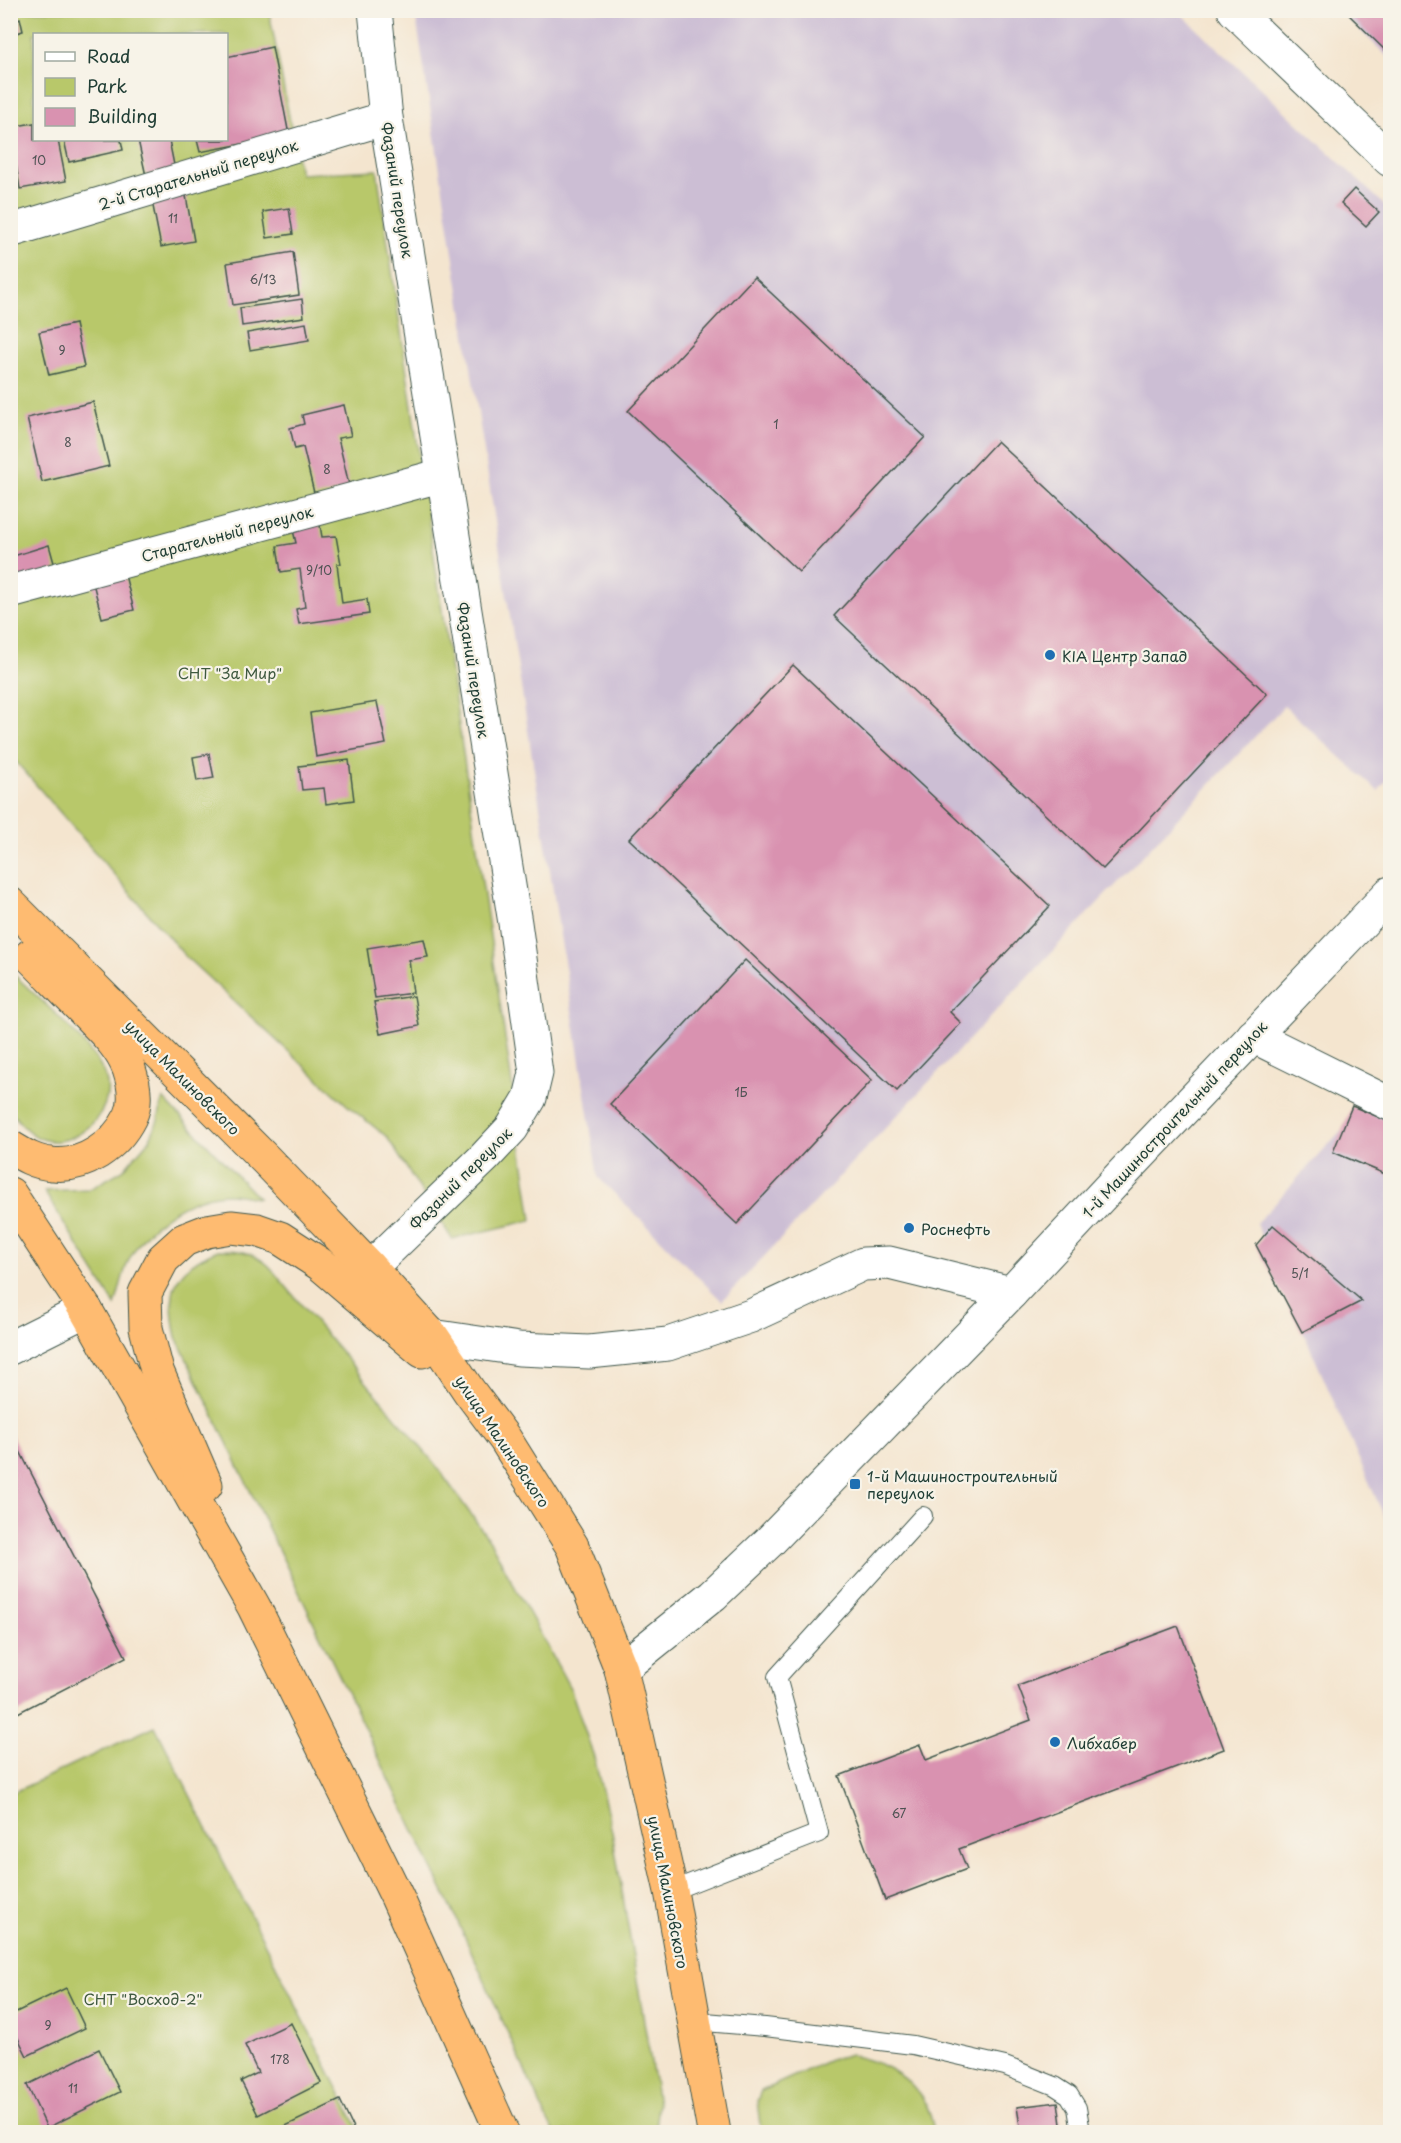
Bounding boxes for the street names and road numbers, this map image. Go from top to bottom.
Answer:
street label: Фазаний переулок [376,121,420,260]
street label: 2-й Старательный переулок [96,133,301,215]
street label: Старательный переулок [139,499,315,567]
street label: Фазаний переулок [452,601,496,740]
street label: улица Малиновского [120,1014,246,1140]
street label: 1-й Машиностроительный переулок [1076,1015,1272,1223]
street label: Фазаний переулок [403,1121,517,1235]
street label: улица Малиновского [450,1370,556,1512]
street label: улица Малиновского [643,1814,695,1970]

